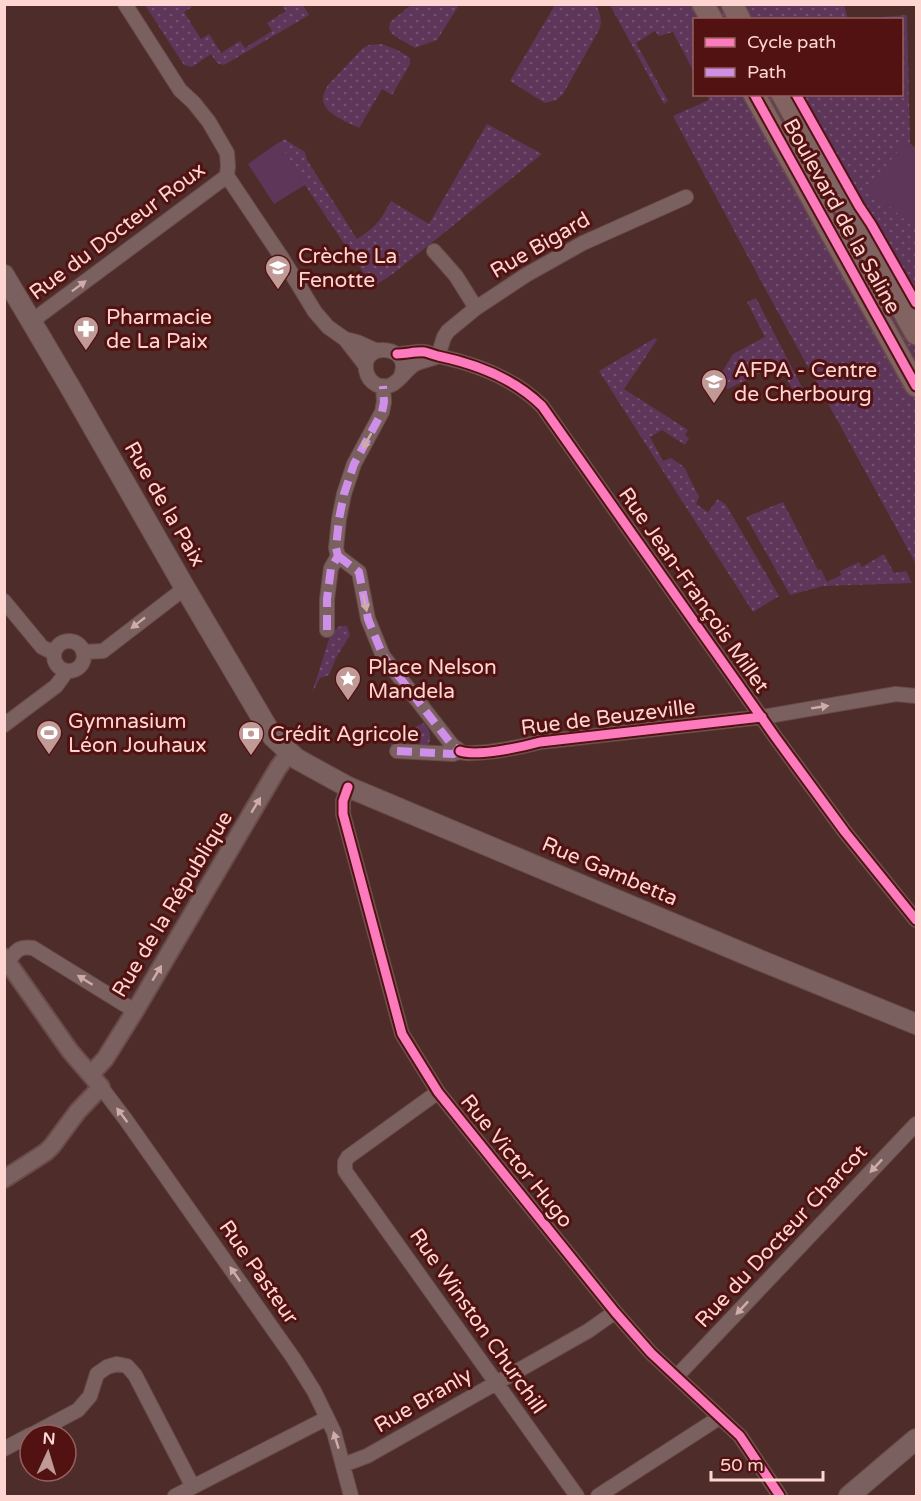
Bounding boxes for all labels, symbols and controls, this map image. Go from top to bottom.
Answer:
legend [693,18,903,96]
text: Cycle path [747,31,836,53]
text: Path [747,61,786,83]
street label: Boulevard de la Saline [777,114,906,318]
street label: Rue du Docteur Roux [24,157,210,306]
street label: Rue Bigard [486,207,594,284]
place label: Crèche La Fenotte [298,244,397,293]
school or university icon: Crèche La Fenotte [263,253,293,291]
one-way arrow [70,280,86,292]
place label: Pharmacie de La Paix [106,305,212,354]
pharmacy icon: Pharmacie de La Paix [71,314,101,352]
place label: AFPA - Centre de Cherbourg [734,358,877,407]
school or university icon: AFPA - Centre de Cherbourg [699,367,729,405]
one-way arrow [362,433,372,450]
street label: Rue de la Paix [119,437,210,571]
street label: Rue Jean-François Millet [613,483,774,698]
one-way arrow [361,594,370,613]
one-way arrow [131,617,146,629]
place label: Place Nelson Mandela [368,655,497,704]
place icon: Place Nelson Mandela [333,664,363,702]
street label: Rue de Beuzeville [519,694,697,741]
one-way arrow [810,703,829,712]
place label: Gymnasium Léon Jouhaux [68,709,207,758]
sports icon: Gymnasium Léon Jouhaux [34,718,64,756]
bank icon: Crédit Agricole [236,719,266,757]
place label: Crédit Agricole [270,722,419,747]
one-way arrow [251,797,262,813]
street label: Rue de la République [107,807,238,1002]
street label: Rue Gambetta [538,832,681,911]
one-way arrow [152,965,163,981]
one-way arrow [77,975,93,986]
street label: Rue Victor Hugo [455,1090,578,1233]
one-way arrow [116,1108,128,1124]
street label: Rue du Docteur Charcot [690,1140,873,1333]
one-way arrow [869,1159,883,1174]
street label: Rue Pasteur [214,1216,304,1329]
street label: Rue Winston Churchill [404,1224,551,1419]
one-way arrow [229,1267,241,1283]
one-way arrow [735,1300,749,1315]
street label: Rue Branly [370,1362,477,1438]
north arrow [18,1423,78,1483]
text: N [42,1429,56,1449]
one-way arrow [331,1431,340,1449]
scale bar [711,1444,824,1482]
text: 50 m [720,1454,764,1476]

